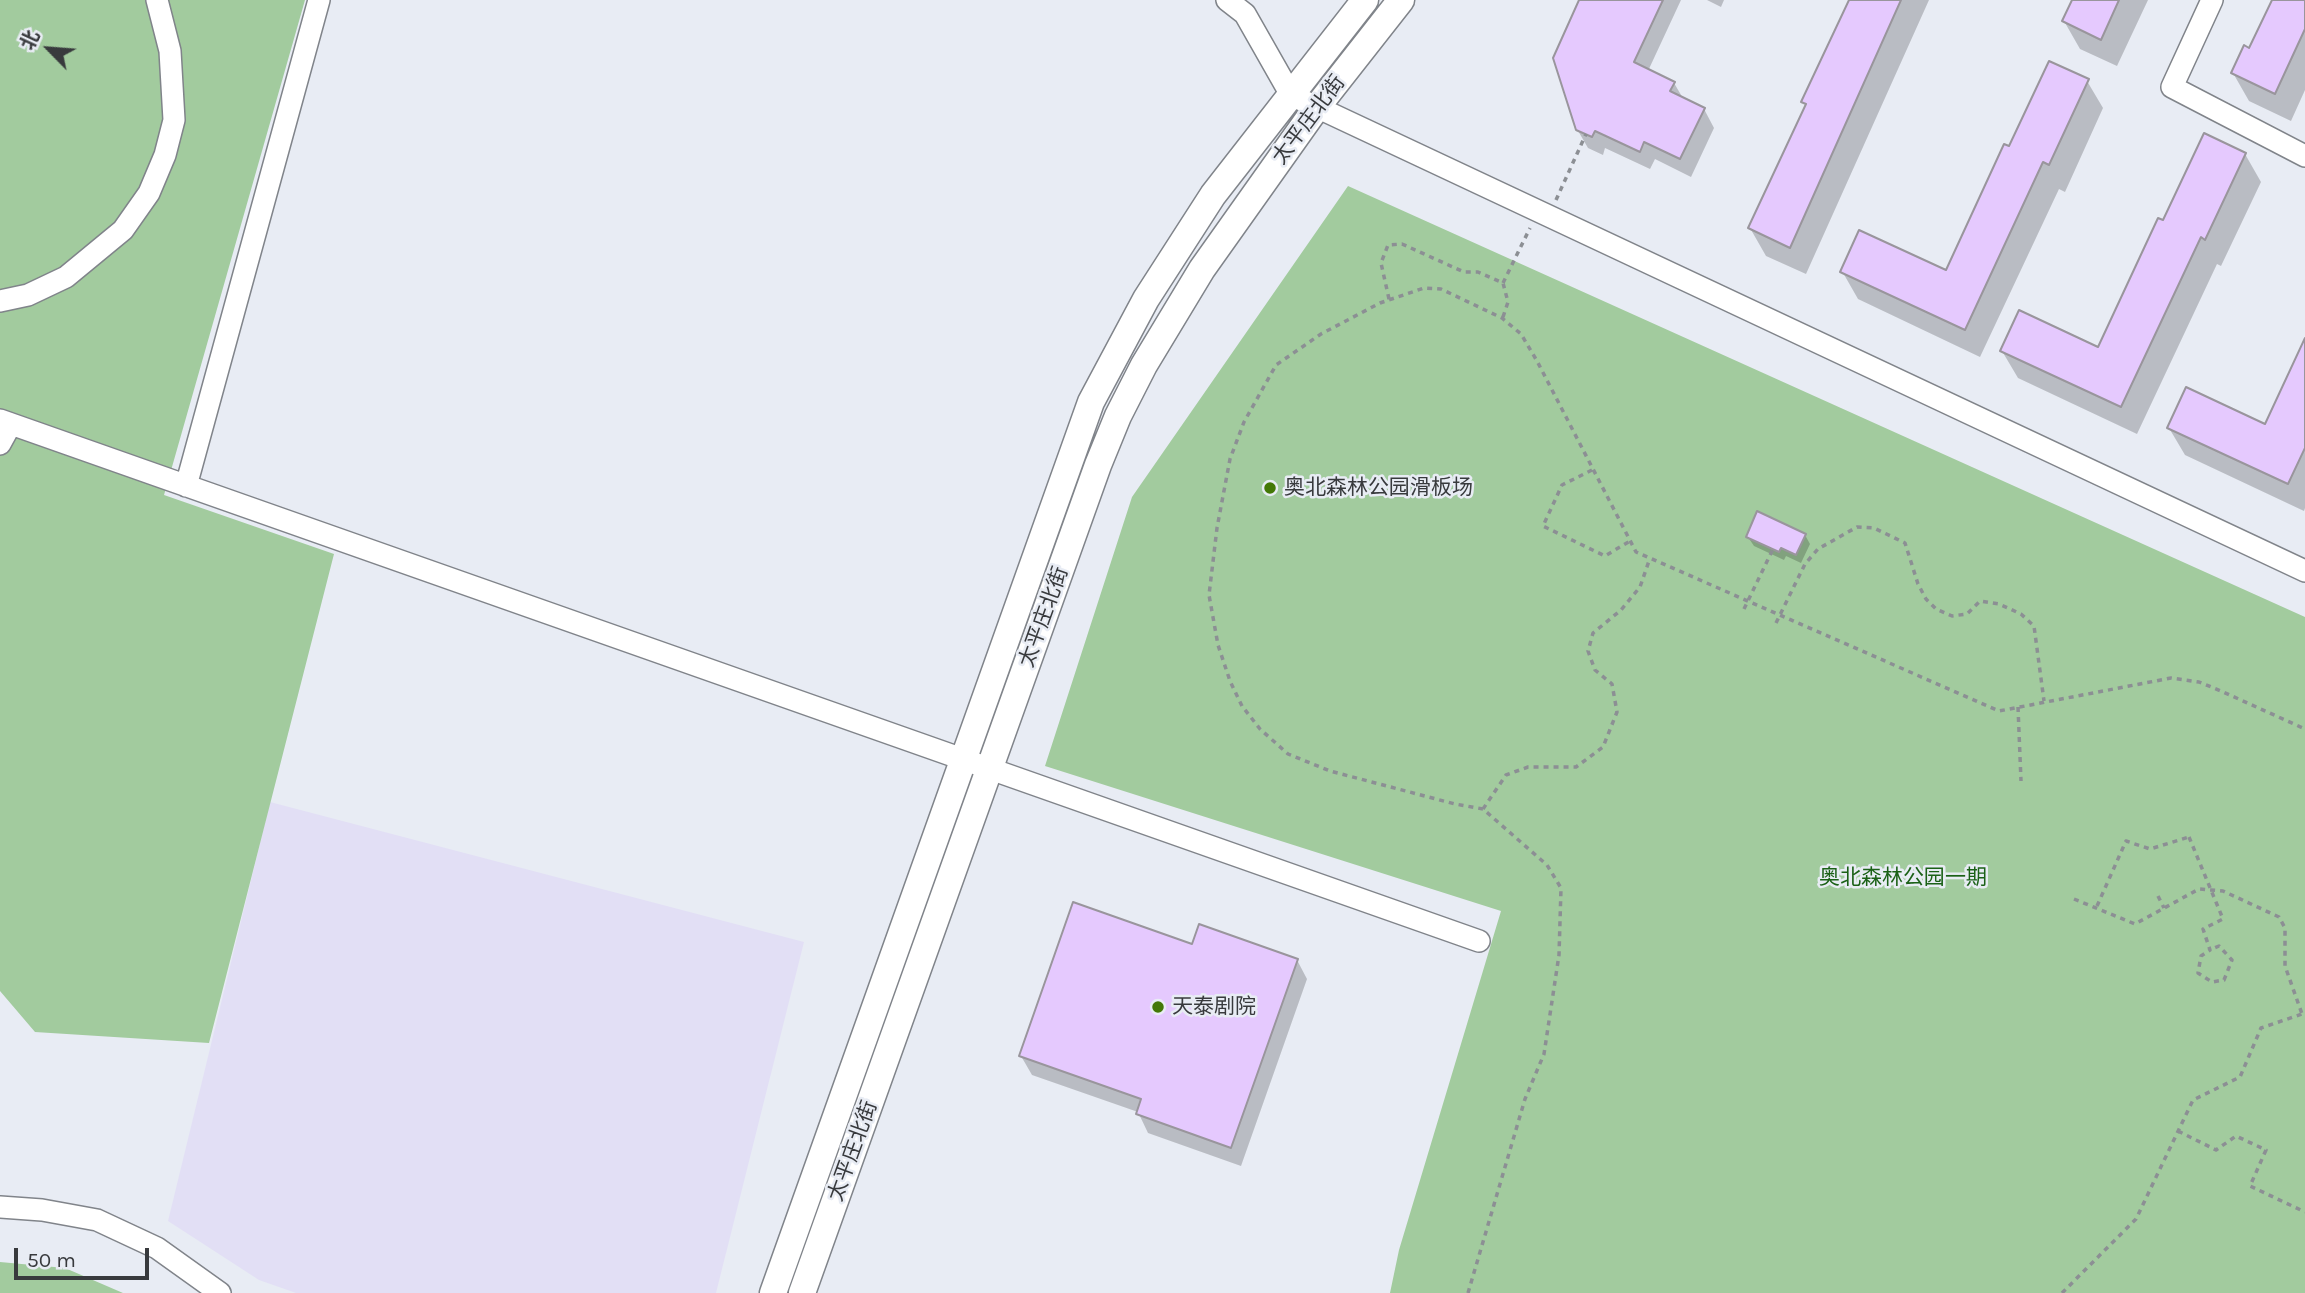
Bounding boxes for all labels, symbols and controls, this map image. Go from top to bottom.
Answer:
north arrow [14,14,84,84]
text: 北 [16,27,44,53]
street label: 太平庄北街 [1267,70,1351,170]
place label: 奥北森林公园滑板场 [1284,475,1473,501]
marker: 奥北森林公园滑板场 [1262,480,1278,496]
street label: 太平庄北街 [1014,563,1074,671]
park label: 奥北森林公园一期 [1819,865,1987,891]
place label: 天泰剧院 [1172,994,1256,1020]
marker: 天泰剧院 [1150,999,1166,1015]
street label: 太平庄北街 [823,1097,883,1205]
scale bar [18,1234,152,1278]
text: 50 m [27,1248,76,1272]

